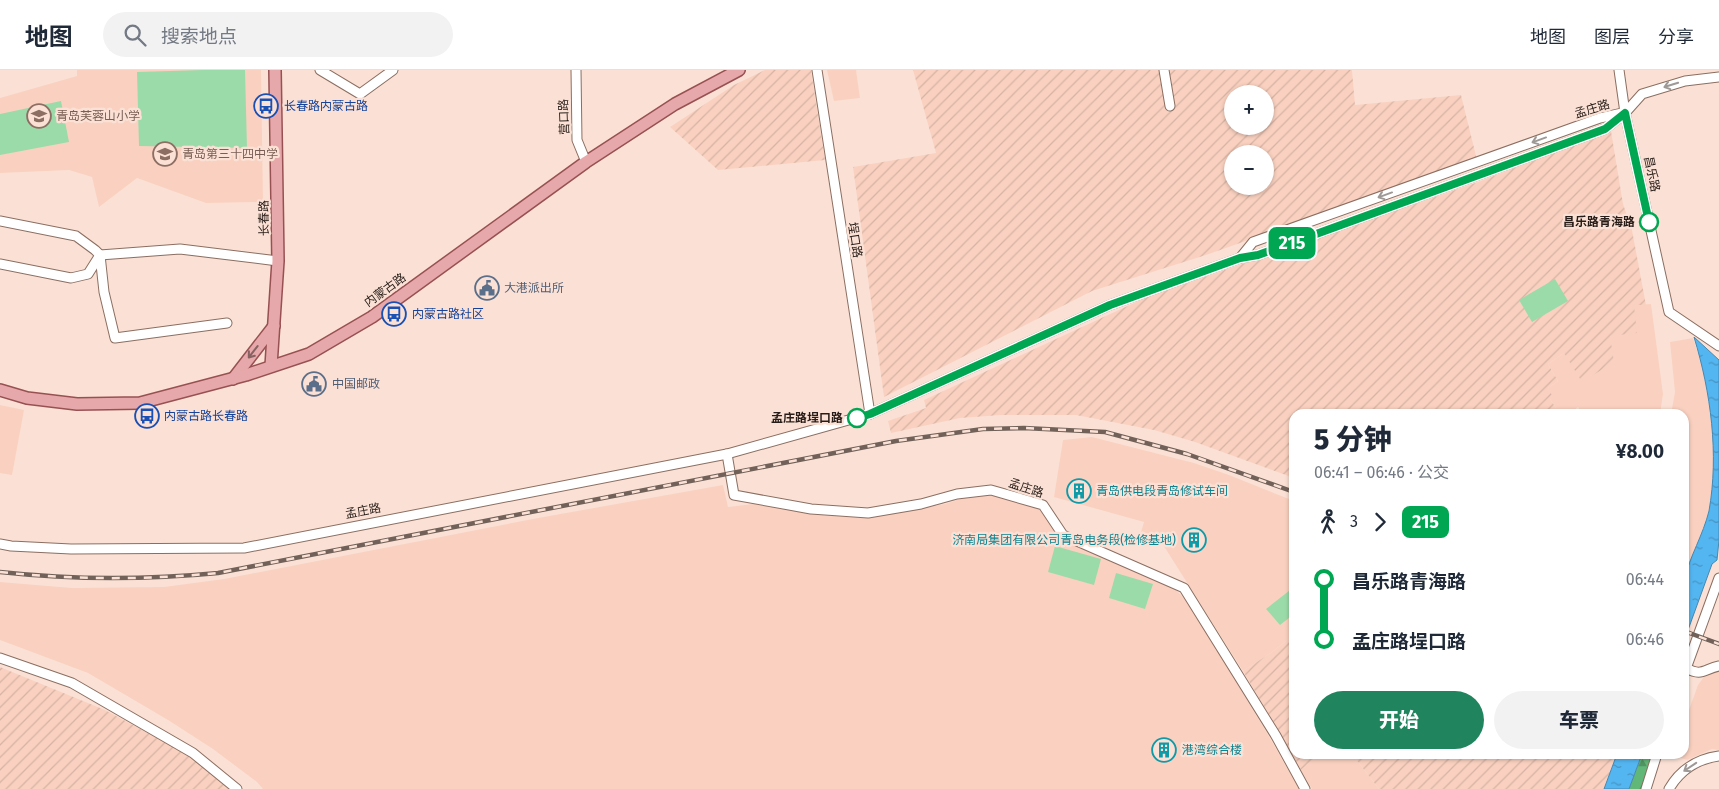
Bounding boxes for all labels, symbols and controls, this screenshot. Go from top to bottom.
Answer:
search box [103,12,453,57]
icon: search [121,21,149,49]
text: 地图 [25,23,73,51]
text: 搜索地点 [161,25,237,48]
text: 地图 [1530,26,1566,48]
text: 图层 [1594,26,1630,48]
text: 分享 [1658,26,1694,48]
one-way arrow [1663,80,1679,90]
map controls [1224,85,1274,195]
button: + [1224,85,1274,135]
bus stop icon: 长春路内蒙古路 [253,93,279,119]
street label: 孟庄路 [1573,97,1611,121]
place label: 长春路内蒙古路 [284,99,368,113]
street label: 营口路 [556,99,572,135]
school or university icon: 青岛芙蓉山小学 [26,103,52,129]
place label: 青岛芙蓉山小学 [56,109,140,123]
one-way arrow [1531,136,1547,145]
school or university icon: 青岛第三十四中学 [152,141,178,167]
button: − [1224,145,1274,195]
place label: 青岛第三十四中学 [182,147,278,161]
street label: 昌乐路 [1641,155,1663,193]
one-way arrow [1378,191,1394,200]
street label: 长春路 [257,200,271,236]
marker: 昌乐路青海路 [1639,212,1659,232]
place label: 昌乐路青海路 [1563,215,1635,229]
street label: 埕口路 [845,221,865,259]
line badge: 215 [1263,227,1321,259]
text: 215 [1279,232,1305,254]
street label: 内蒙古路 [361,270,409,310]
public building icon: 大港派出所 [474,275,500,301]
place label: 大港派出所 [504,281,564,295]
bus stop icon: 内蒙古路社区 [381,301,407,327]
place label: 内蒙古路社区 [412,307,484,321]
one-way arrow [248,345,259,358]
public building icon: 中国邮政 [301,371,327,397]
place label: 中国邮政 [332,377,380,391]
bus stop icon: 内蒙古路长春路 [134,403,160,429]
marker: 孟庄路埕口路 [847,408,867,428]
place label: 内蒙古路长春路 [164,409,248,423]
place label: 孟庄路埕口路 [771,411,843,425]
text: 5 分钟 [1314,423,1392,456]
text: ¥8.00 [1616,440,1664,463]
text: 06:41 – 06:46 · 公交 [1314,463,1449,482]
street label: 孟庄路 [1007,476,1045,500]
building icon: 青岛供电段青岛修试车间 [1066,478,1092,504]
place label: 青岛供电段青岛修试车间 [1096,484,1228,498]
street label: 孟庄路 [344,501,382,521]
icon: walk [1314,508,1342,536]
icon: forward [1366,508,1394,536]
text: 215 [1412,511,1439,533]
text: 3 [1350,512,1358,531]
building icon: 济南局集团有限公司青岛电务段(检修基地) [1181,527,1207,553]
place label: 济南局集团有限公司青岛电务段(检修基地) [952,533,1176,547]
text: 昌乐路青海路 [1352,570,1466,593]
text: 06:44 [1626,570,1664,589]
text: 孟庄路埕口路 [1352,630,1466,653]
text: 06:46 [1626,630,1664,649]
button: 开始 [1314,691,1484,749]
button: 车票 [1494,691,1664,749]
building icon: 港湾综合楼 [1151,737,1177,763]
place label: 港湾综合楼 [1182,743,1242,757]
one-way arrow [1683,761,1697,772]

